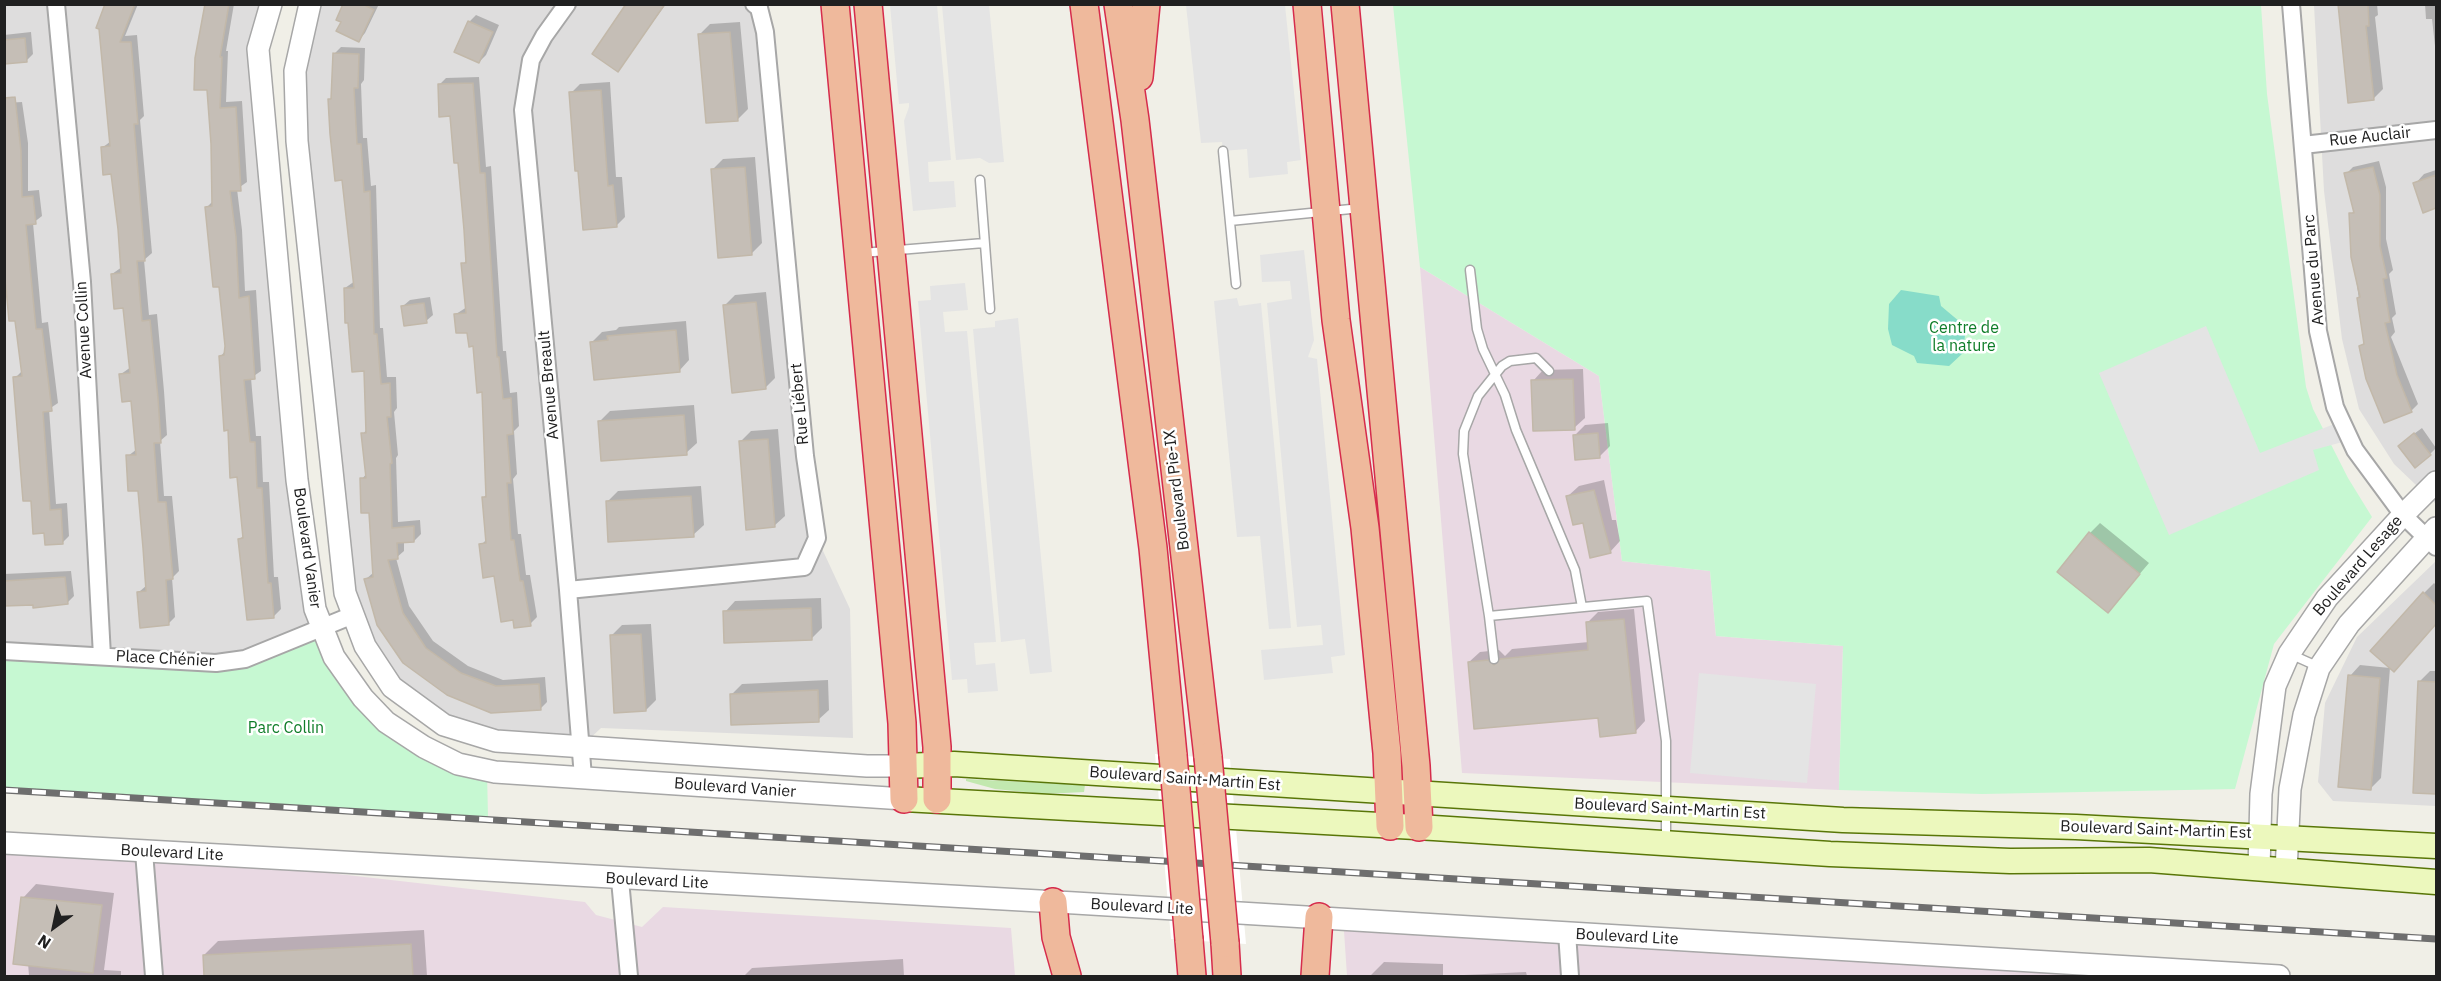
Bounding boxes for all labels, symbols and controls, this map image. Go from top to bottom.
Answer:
street label: Rue Auclair [2328,123,2412,151]
street label: Avenue du Parc [2300,214,2328,326]
street label: Avenue Collin [72,281,96,379]
park label: Centre de la nature [1929,318,1999,356]
street label: Avenue Breault [535,330,563,440]
street label: Rue Liébert [787,362,813,446]
street label: Boulevard Pie-IX [1160,429,1194,551]
street label: Boulevard Vanier [289,486,325,610]
street label: Boulevard Lesage [2309,512,2407,620]
street label: Place Chénier [115,647,215,671]
park label: Parc Collin [248,718,324,738]
street label: Boulevard Saint-Martin Est [1089,763,1281,795]
street label: Boulevard Vanier [673,774,797,802]
street label: Boulevard Saint-Martin Est [1574,794,1766,824]
street label: Boulevard Saint-Martin Est [2060,817,2252,843]
street label: Boulevard Lite [120,841,224,865]
street label: Boulevard Lite [605,869,709,893]
street label: Boulevard Lite [1090,895,1194,919]
north arrow [24,897,84,957]
street label: Boulevard Lite [1575,925,1679,949]
text: N [34,931,55,954]

